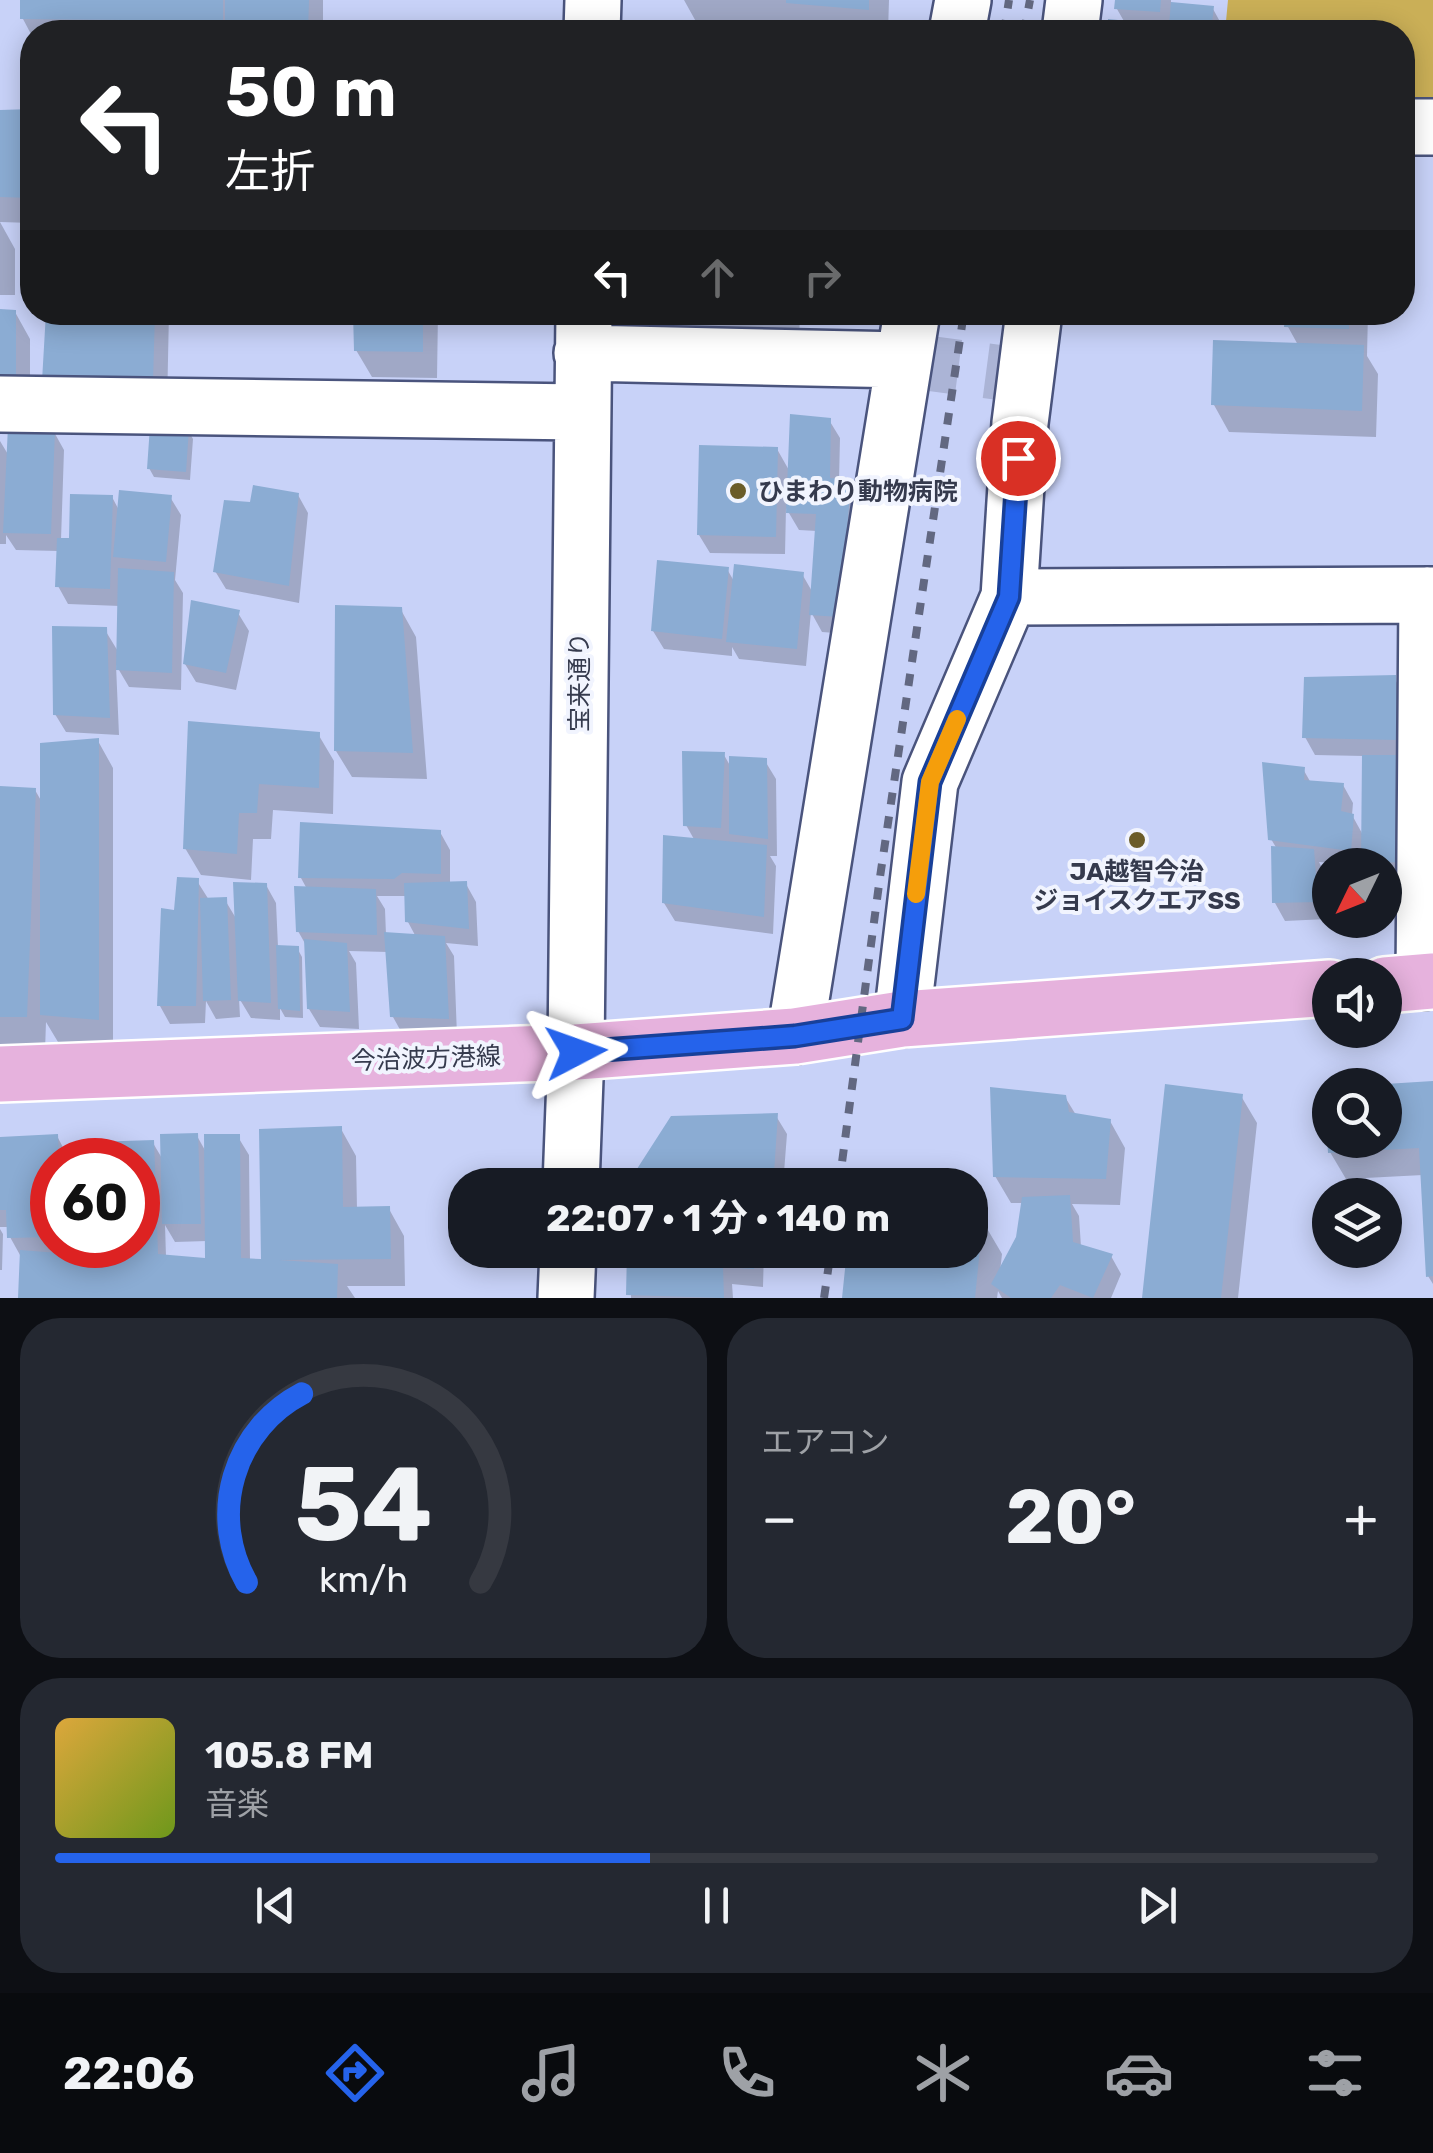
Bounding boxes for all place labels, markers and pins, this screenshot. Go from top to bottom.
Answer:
pin [976,416,1061,501]
place label: ひまわり動物病院 [758,477,958,506]
marker: ひまわり動物病院 [727,480,749,502]
marker: JA越智今治 ジョイスクエアSS [1126,829,1148,851]
place label: JA越智今治 ジョイスクエアSS [1033,857,1241,915]

